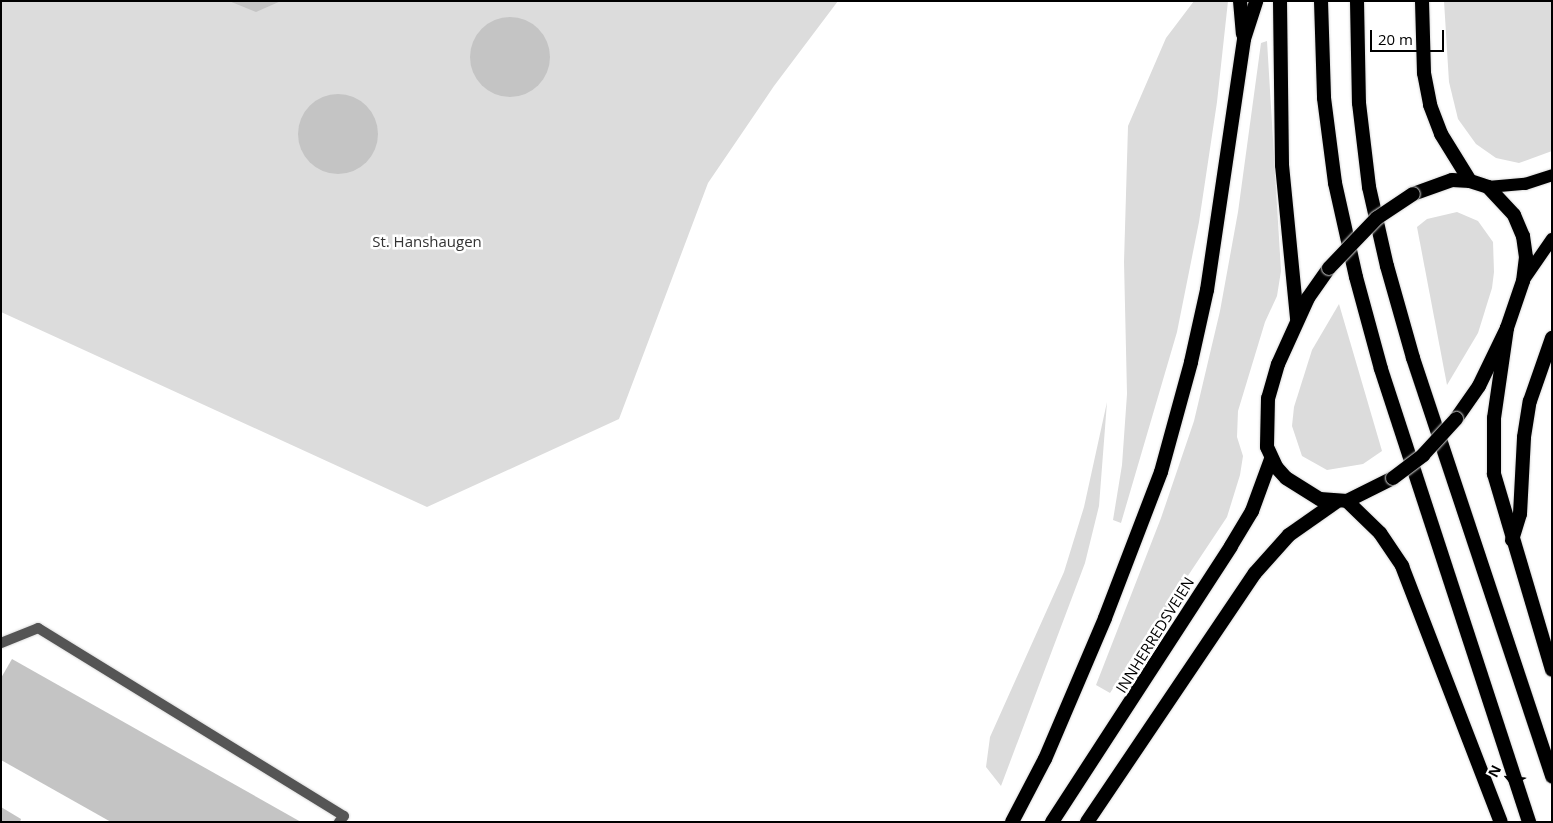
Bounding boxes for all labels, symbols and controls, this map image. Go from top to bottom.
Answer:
scale bar [1373,20,1447,52]
text: 20 m [1378,29,1413,49]
park label: St. Hanshaugen [372,233,482,251]
street label: INNHERREDSVEIEN [1112,574,1198,696]
north arrow [1483,753,1533,803]
text: N [1483,762,1505,780]

